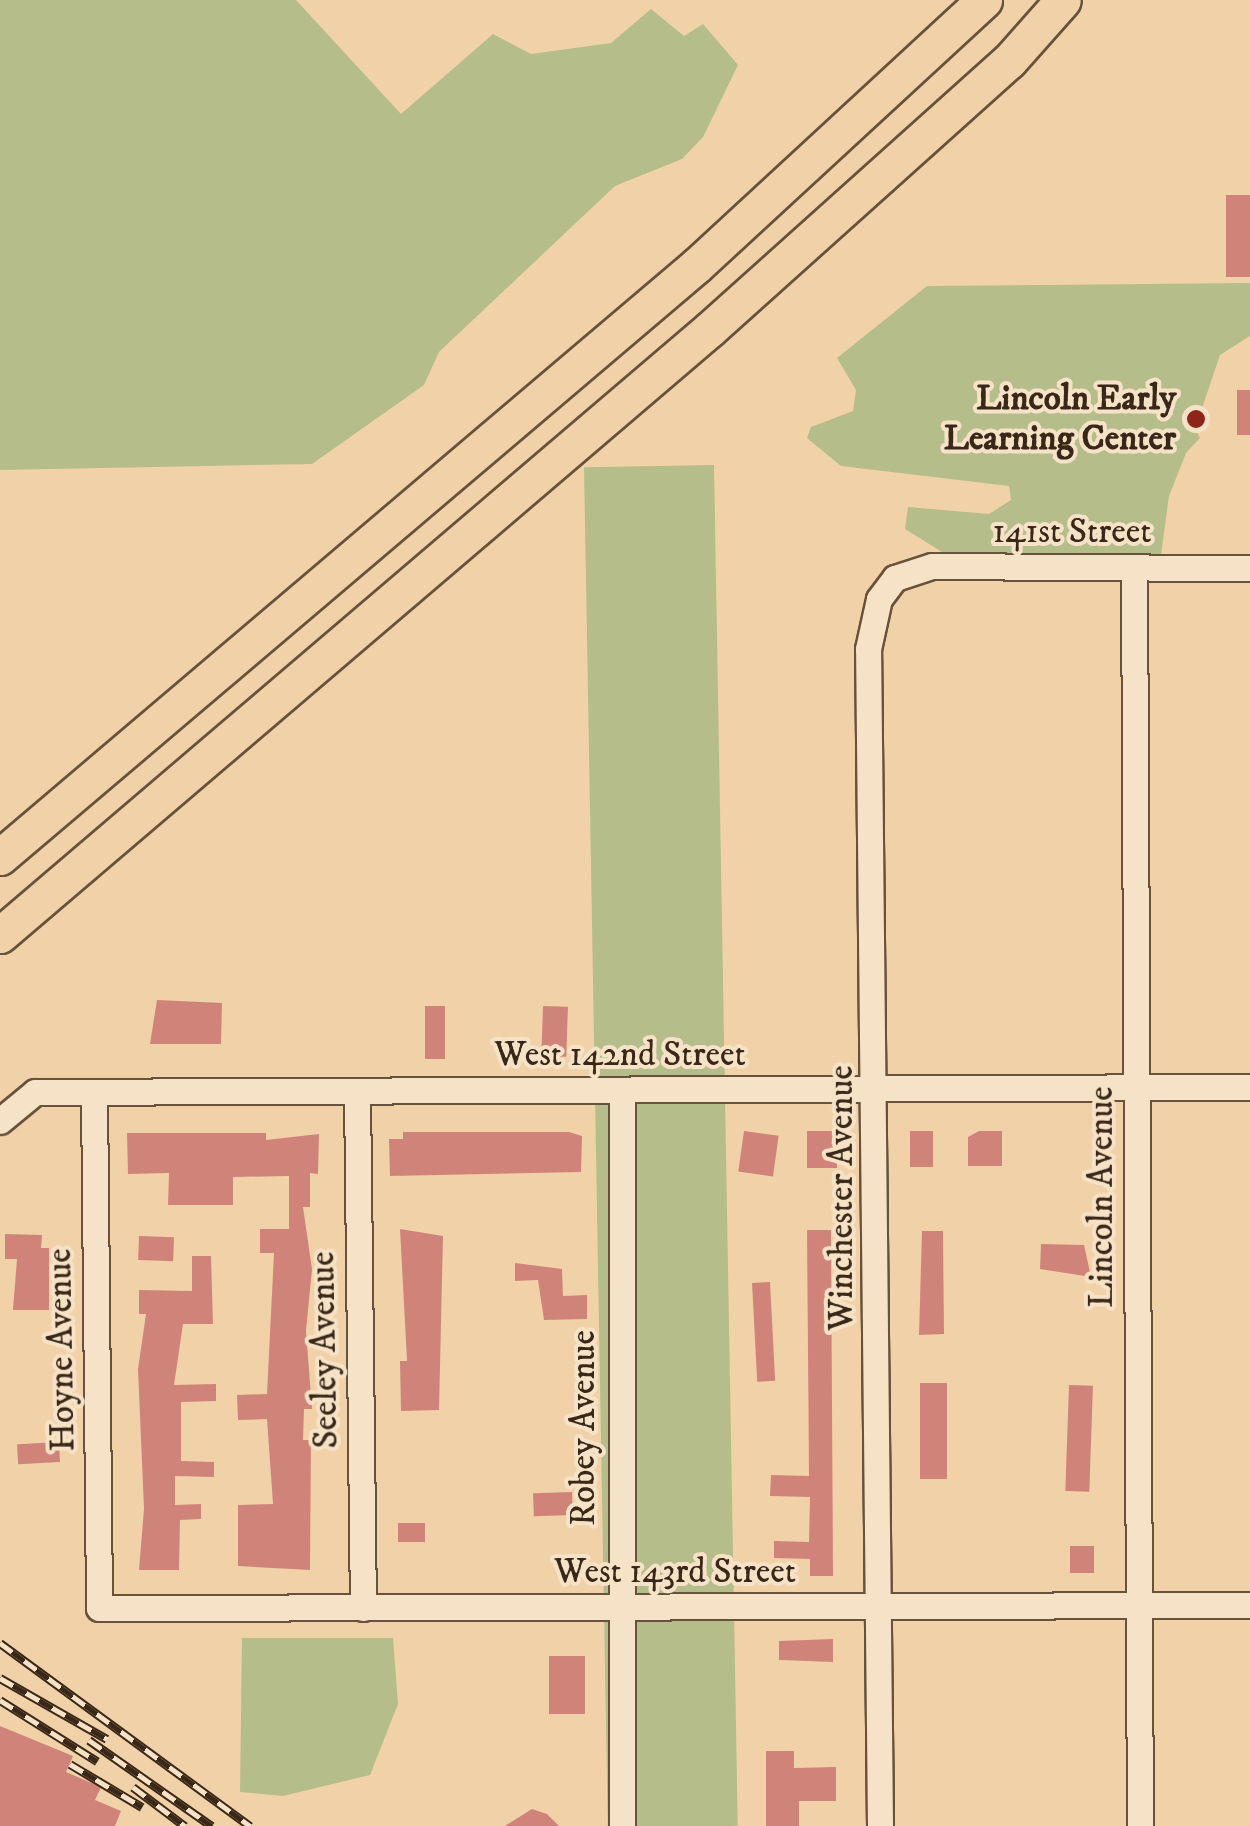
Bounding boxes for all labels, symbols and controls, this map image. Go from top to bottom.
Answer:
place label: Lincoln Early Learning Center [944,378,1176,460]
marker: Lincoln Early Learning Center [1185,408,1207,430]
street label: 141st Street [992,511,1152,553]
street label: West 142nd Street [494,1034,746,1076]
street label: Winchester Avenue [821,1065,863,1331]
street label: Lincoln Avenue [1081,1086,1123,1308]
street label: Hoyne Avenue [39,1248,85,1452]
street label: Seeley Avenue [302,1251,348,1449]
street label: Robey Avenue [563,1330,605,1526]
street label: West 143rd Street [554,1551,796,1593]

